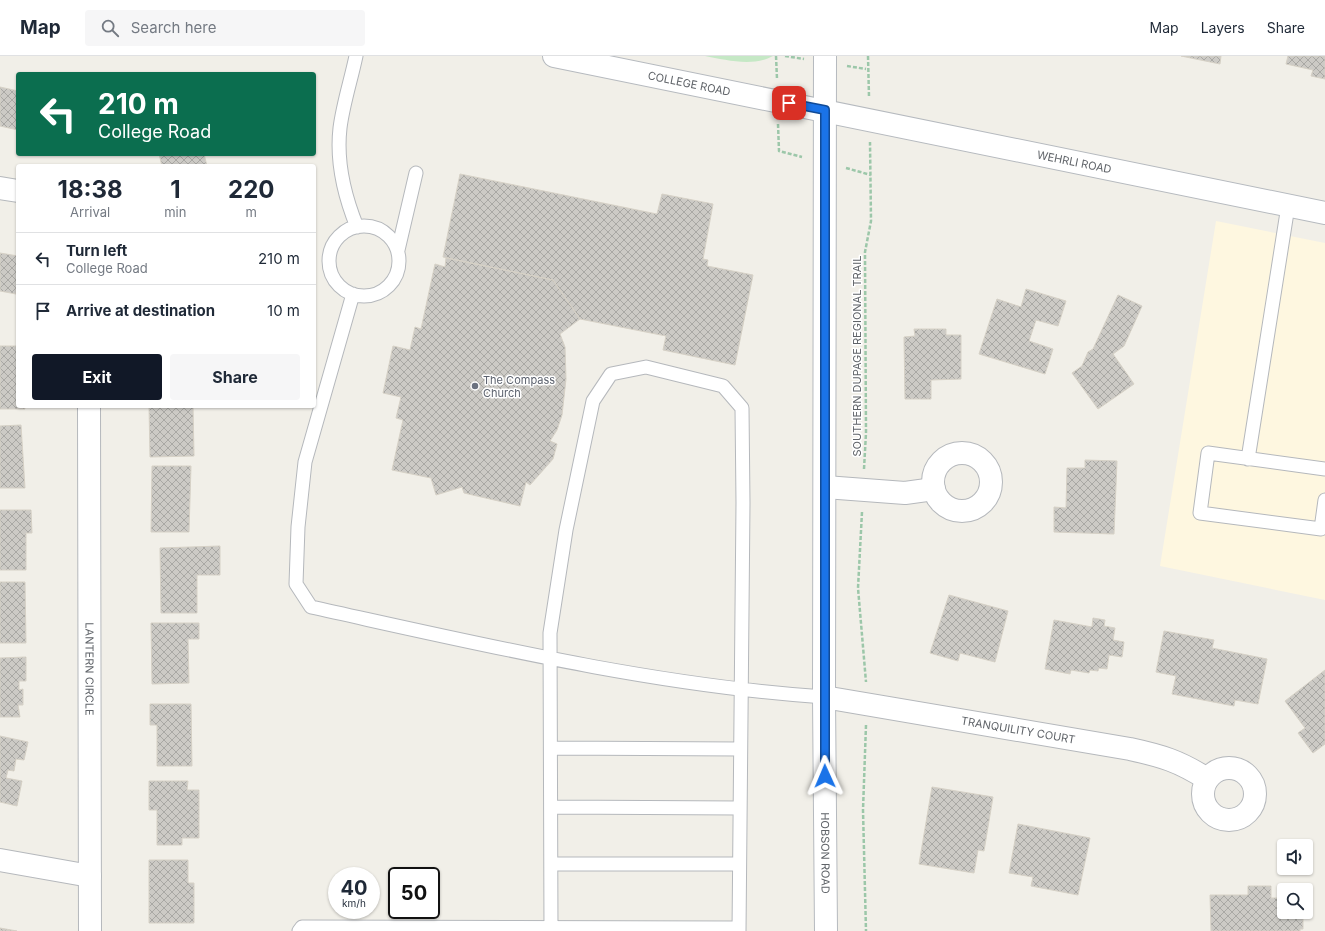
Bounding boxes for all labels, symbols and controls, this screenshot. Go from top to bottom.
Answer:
search box [85,10,365,46]
text: Map [20,16,61,39]
icon: search [99,17,121,39]
text: Search here [131,18,216,37]
text: Map [1150,19,1179,36]
text: Layers [1201,19,1245,36]
text: Share [1267,19,1305,36]
street label: COLLEGE ROAD [647,68,732,99]
pin [772,86,806,120]
text: 210 m [98,87,179,121]
icon: left [32,88,84,140]
icon: arrive [778,92,800,114]
text: College Road [98,121,211,142]
street label: WEHRLI ROAD [1036,148,1113,176]
text: 18:38 [58,175,123,204]
text: 1 [170,175,181,204]
text: 220 [228,175,274,204]
text: Arrival [70,204,110,220]
text: min [164,204,186,220]
text: m [246,204,257,220]
text: Turn left [66,241,127,260]
icon: left [32,248,54,270]
text: 210 m [258,249,300,268]
street label: SOUTHERN DUPAGE REGIONAL TRAIL [850,256,864,456]
text: College Road [66,260,148,276]
icon: arrive [32,300,54,322]
text: Arrive at destination [66,301,215,320]
text: 10 m [267,301,300,320]
button: Exit [32,354,162,400]
button: Share [170,354,300,400]
place label: The Compass Church [483,373,555,400]
marker: The Compass Church [470,381,480,391]
street label: LANTERN CIRCLE [82,622,97,716]
street label: TRANQUILITY COURT [960,713,1076,747]
position arrow [804,755,846,797]
street label: HOBSON ROAD [818,812,833,894]
map controls [1277,839,1313,919]
button: sound [1277,839,1313,875]
speed limit sign: 50 [388,867,440,919]
text: 40 [340,876,368,900]
button: search [1277,883,1313,919]
text: km/h [342,897,366,909]

